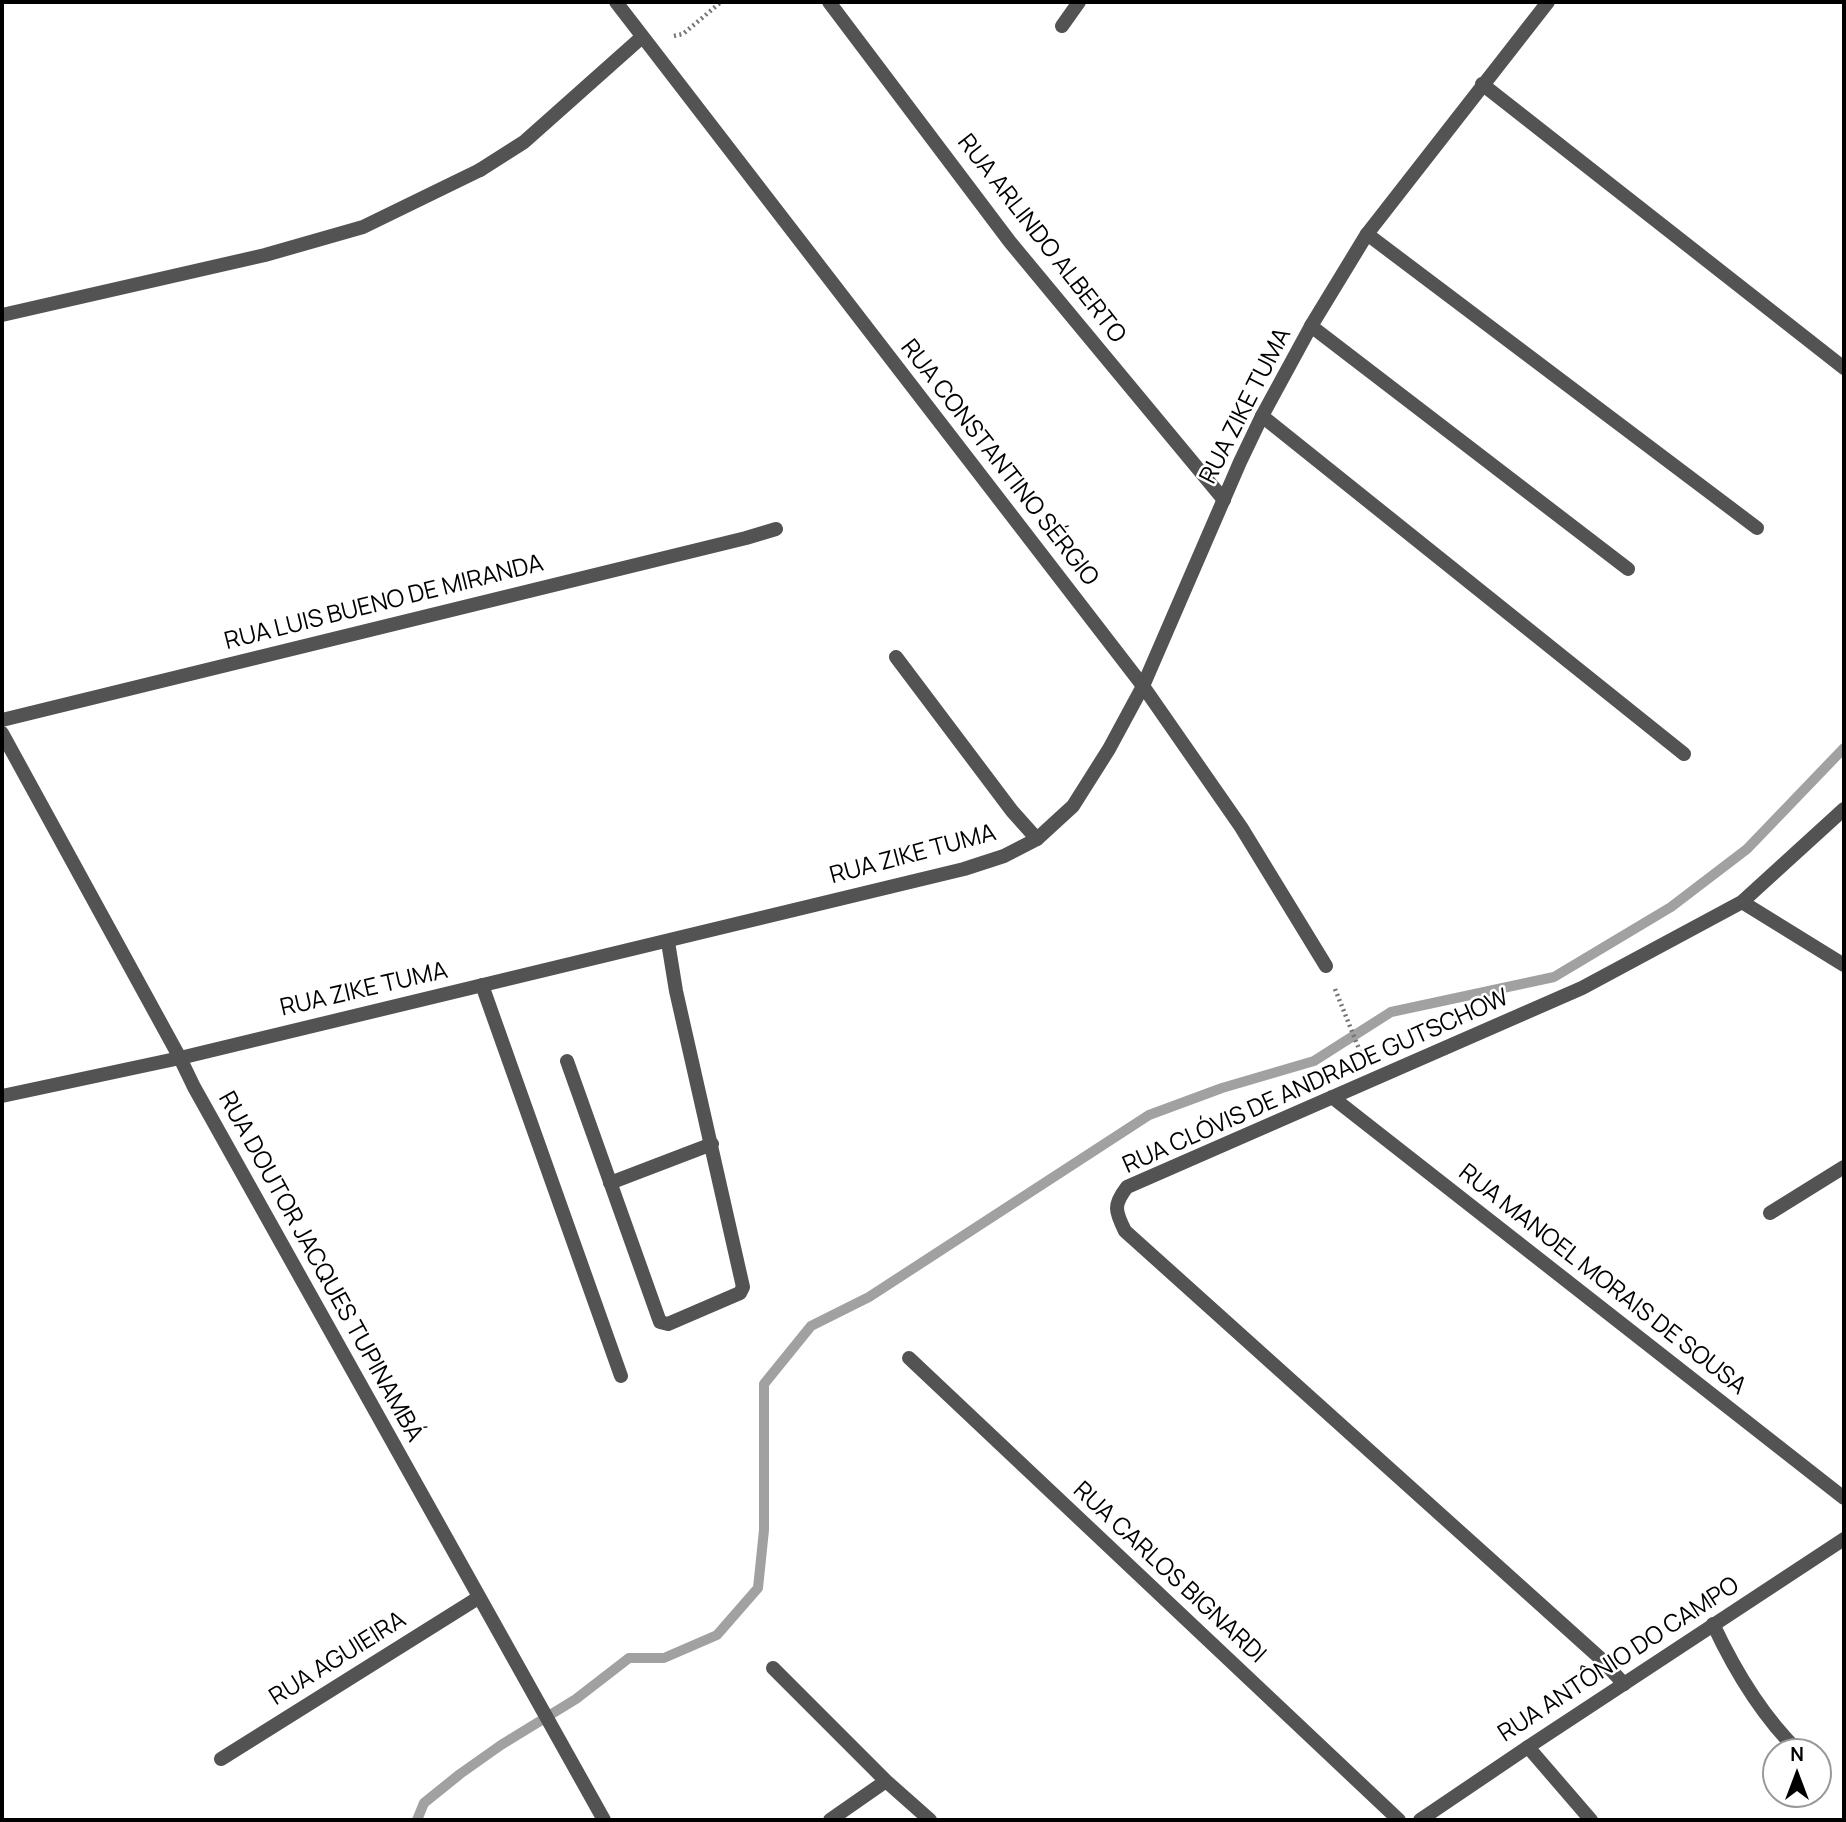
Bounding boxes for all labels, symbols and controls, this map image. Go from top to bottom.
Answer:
street label: RUA ARLINDO ALBERTO [951,129,1131,349]
street label: RUA ZIKE TUMA [1194,323,1298,489]
street label: RUA CONSTANTINO SÉRGIO [894,334,1104,592]
street label: RUA LUIS BUENO DE MIRANDA [222,549,546,657]
street label: RUA ZIKE TUMA [827,819,999,891]
street label: RUA ZIKE TUMA [278,957,450,1023]
street label: RUA CLÓVIS DE ANDRADE GUTSCHOW [1119,984,1513,1180]
street label: RUA DOUTOR JACQUES TUPINAMBÁ [212,1087,428,1447]
street label: RUA MANOEL MORAIS DE SOUSA [1452,1159,1752,1401]
street label: RUA CARLOS BIGNARDI [1067,1476,1271,1670]
street label: RUA ANTÔNIO DO CAMPO [1493,1571,1745,1749]
street label: RUA AGUIEIRA [265,1606,411,1712]
north arrow [1762,1738,1832,1808]
text: N [1790,1741,1804,1767]

